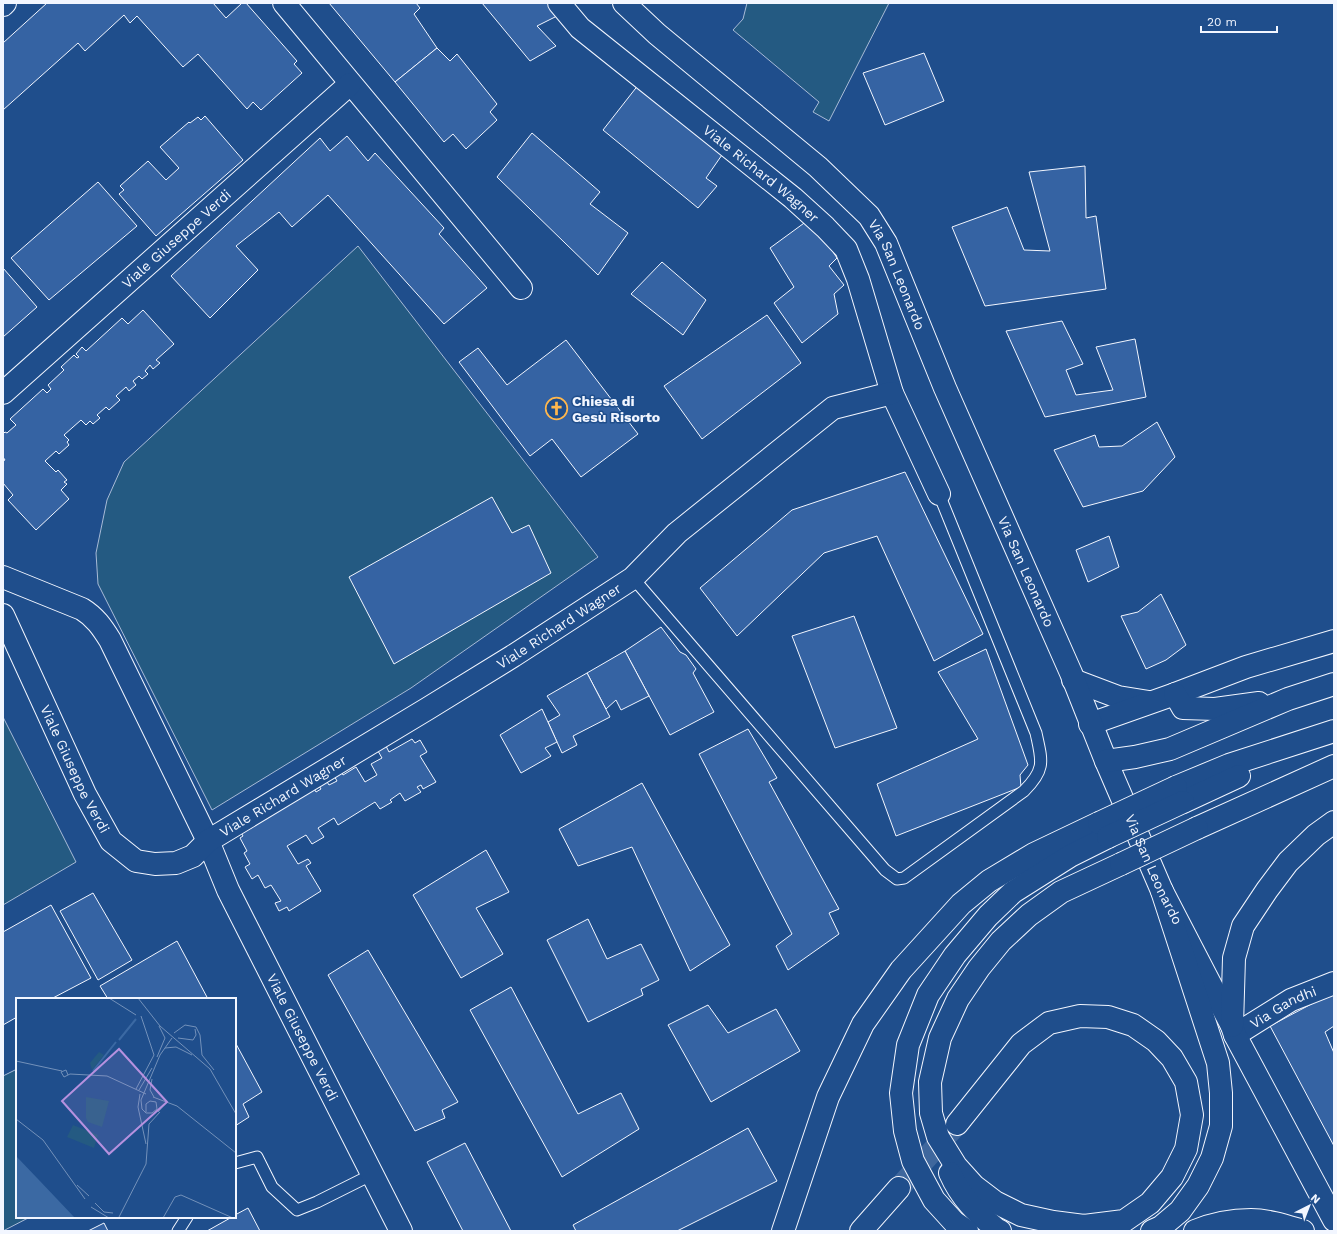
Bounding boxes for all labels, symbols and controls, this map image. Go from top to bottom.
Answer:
scale bar [1201,8,1277,34]
text: 20 m [1207,15,1237,29]
street label: Viale Richard Wagner [700,122,822,226]
street label: Viale Giuseppe Verdi [119,186,234,291]
street label: Via San Leonardo [865,216,928,332]
place label: Chiesa di Gesù Risorto [572,393,660,425]
church icon: Chiesa di Gesù Risorto [544,396,570,422]
street label: Via San Leonardo [995,514,1058,629]
street label: Viale Richard Wagner [494,580,624,672]
street label: Viale Giuseppe Verdi [37,702,113,836]
street label: Viale Richard Wagner [217,751,349,840]
street label: Via San Leonardo [1122,812,1186,927]
street label: Viale Giuseppe Verdi [264,971,342,1103]
street label: Via Gandhi [1247,983,1319,1031]
inset map [16,998,236,1218]
north arrow [1289,1186,1329,1226]
text: N [1308,1191,1323,1206]

